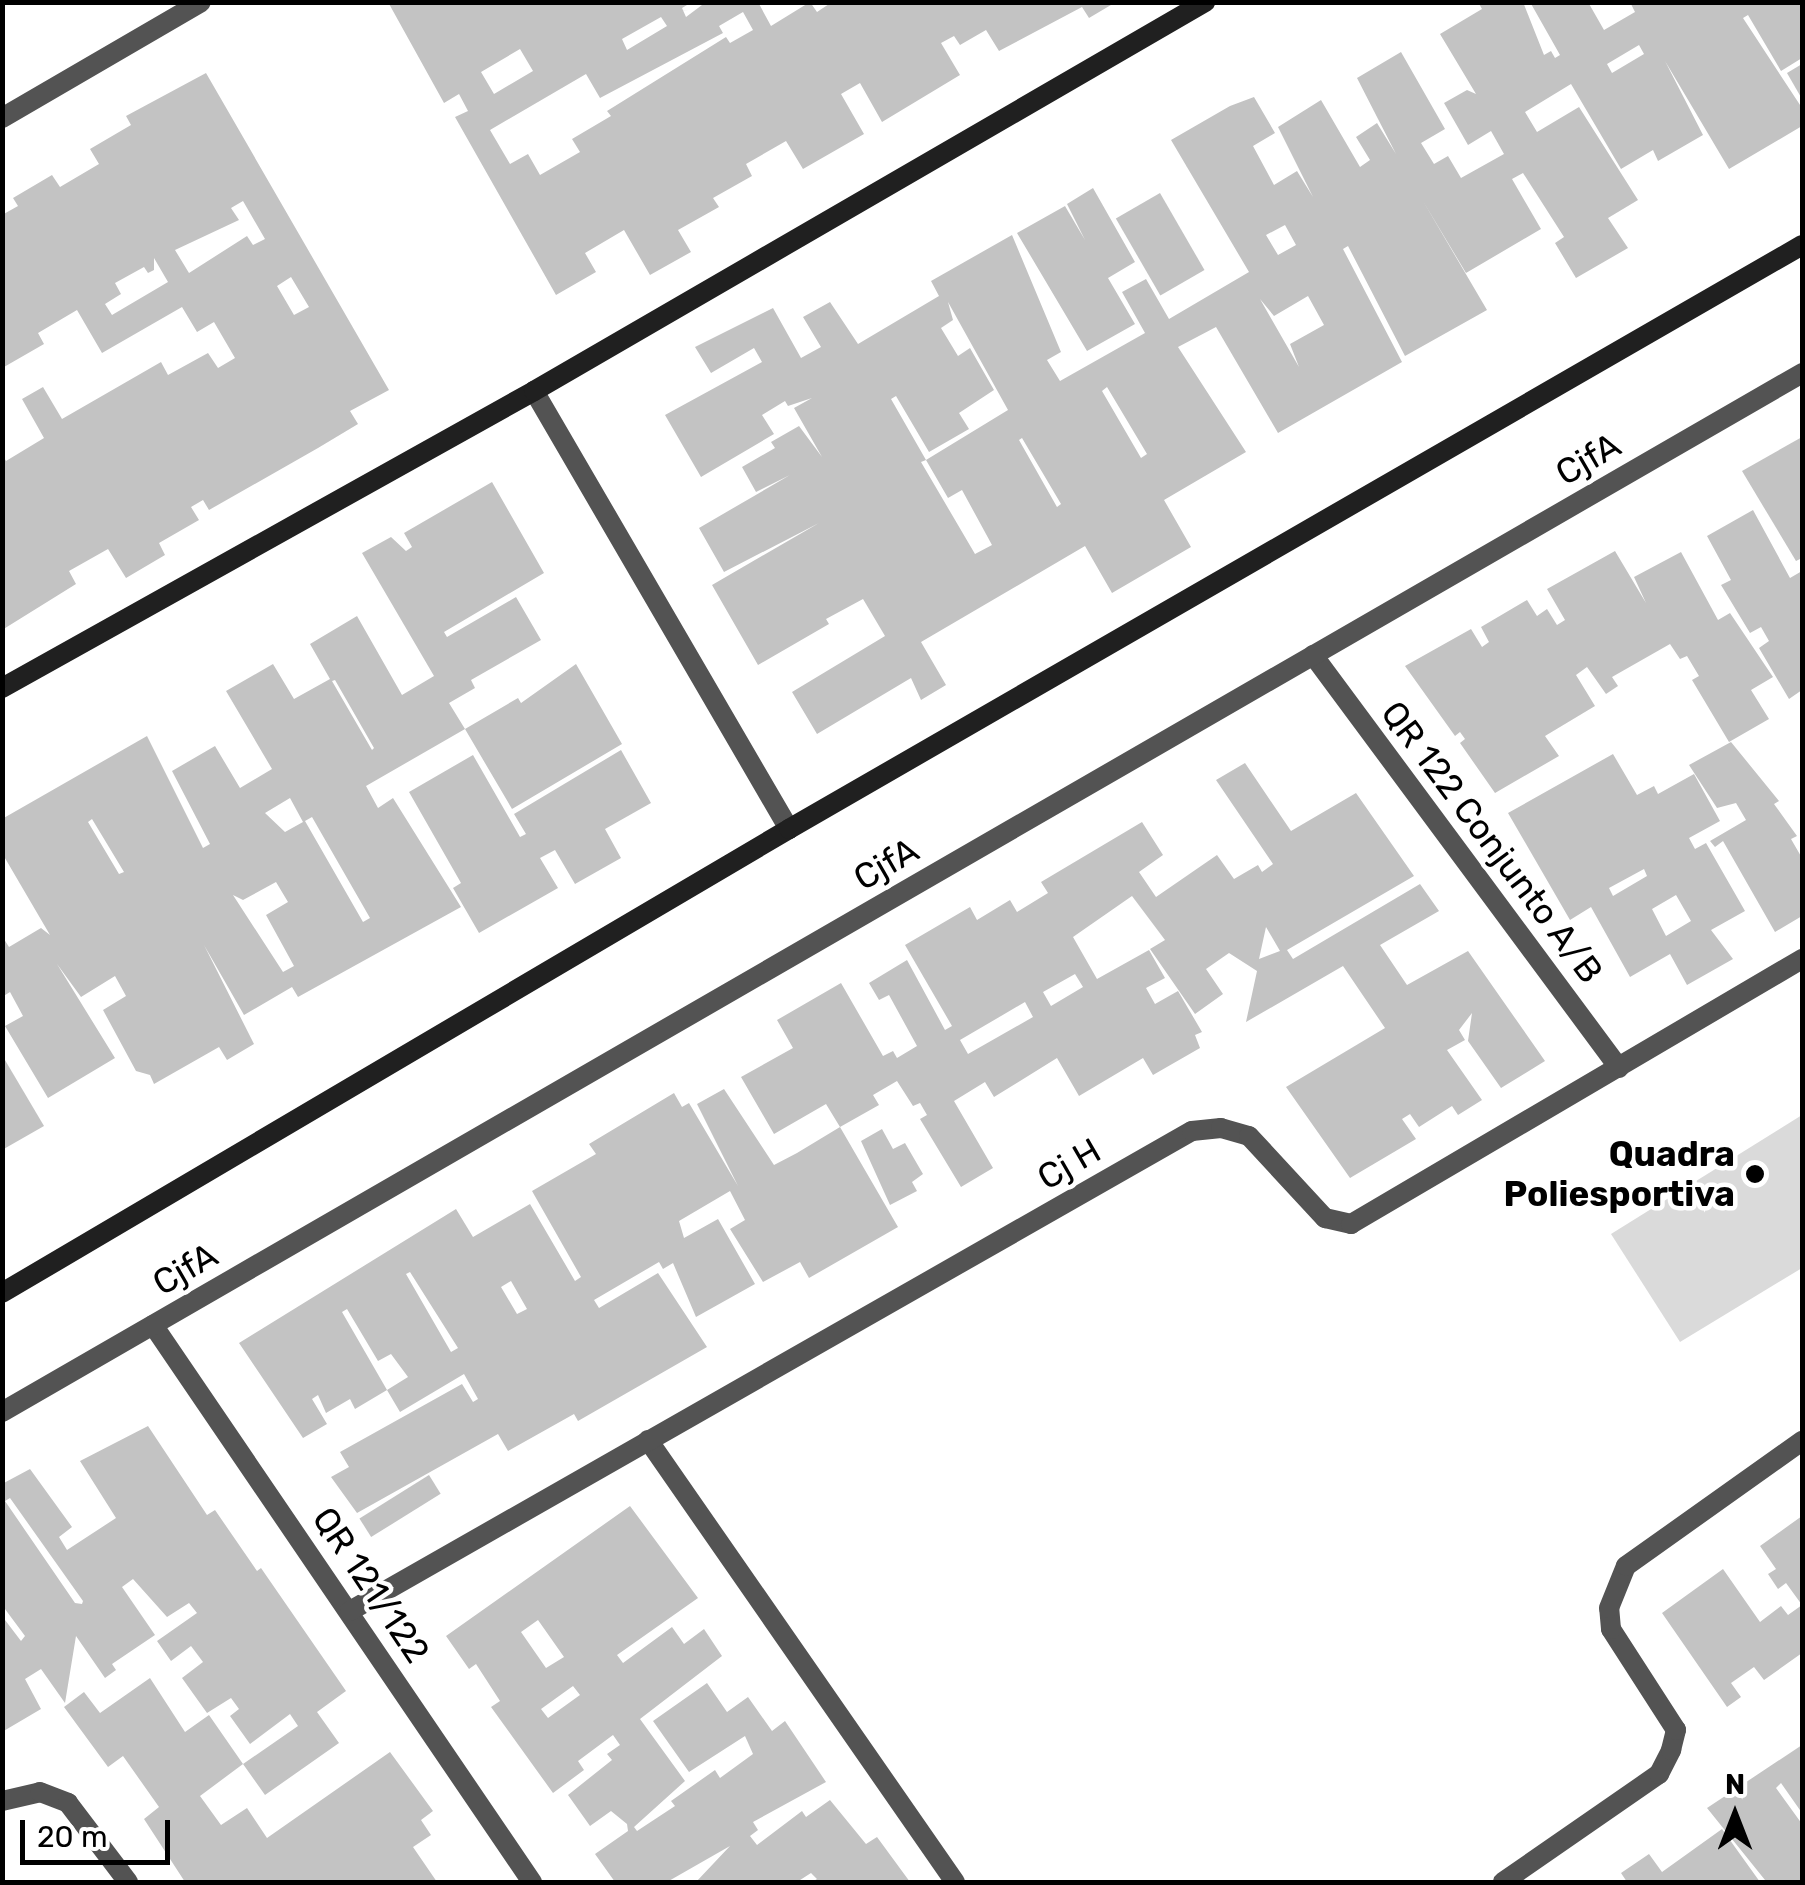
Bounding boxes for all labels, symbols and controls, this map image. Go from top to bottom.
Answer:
street label: CjfA [1548,424,1628,494]
street label: QR 122 Conjunto A/B [1372,693,1612,991]
street label: CjfA [846,829,926,899]
street label: Cj H [1030,1129,1108,1199]
place label: Quadra Poliesportiva [1504,1133,1735,1215]
marker: Quadra Poliesportiva [1744,1163,1766,1185]
street label: CjfA [145,1234,225,1304]
street label: QR 121/122 [304,1499,438,1671]
north arrow [1685,1765,1785,1865]
text: N [1725,1768,1745,1801]
scale bar [25,1800,175,1862]
text: 20 m [37,1819,108,1855]

